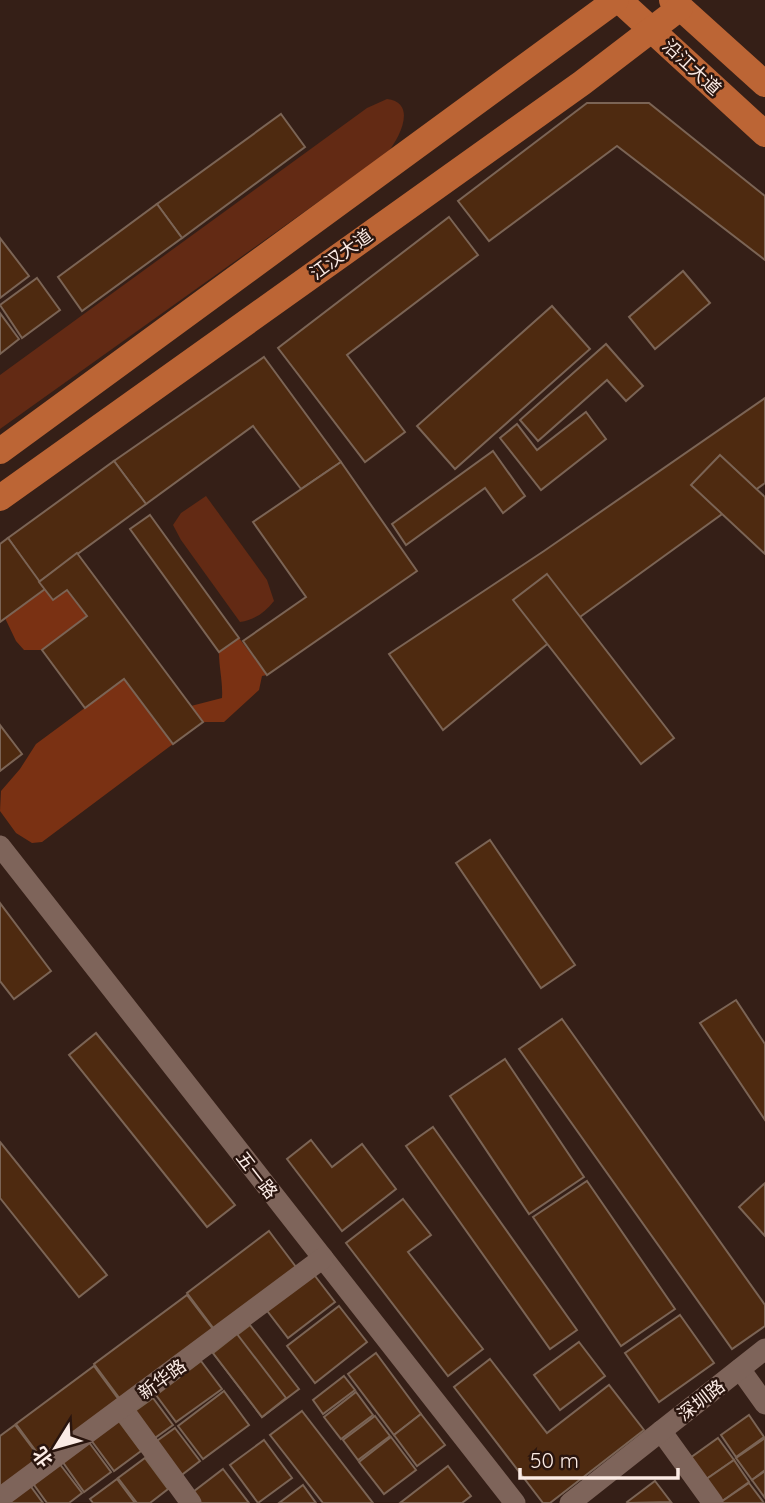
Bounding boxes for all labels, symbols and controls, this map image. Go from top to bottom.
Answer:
street label: 沿江大道 [658,34,726,100]
street label: 江汉大道 [305,224,377,284]
street label: 五一路 [231,1147,283,1203]
street label: 新华路 [133,1354,191,1404]
street label: 深圳路 [673,1374,729,1426]
north arrow [21,1412,91,1482]
scale bar [520,1436,678,1480]
text: 北 [27,1442,58,1472]
text: 50 m [530,1447,579,1473]

